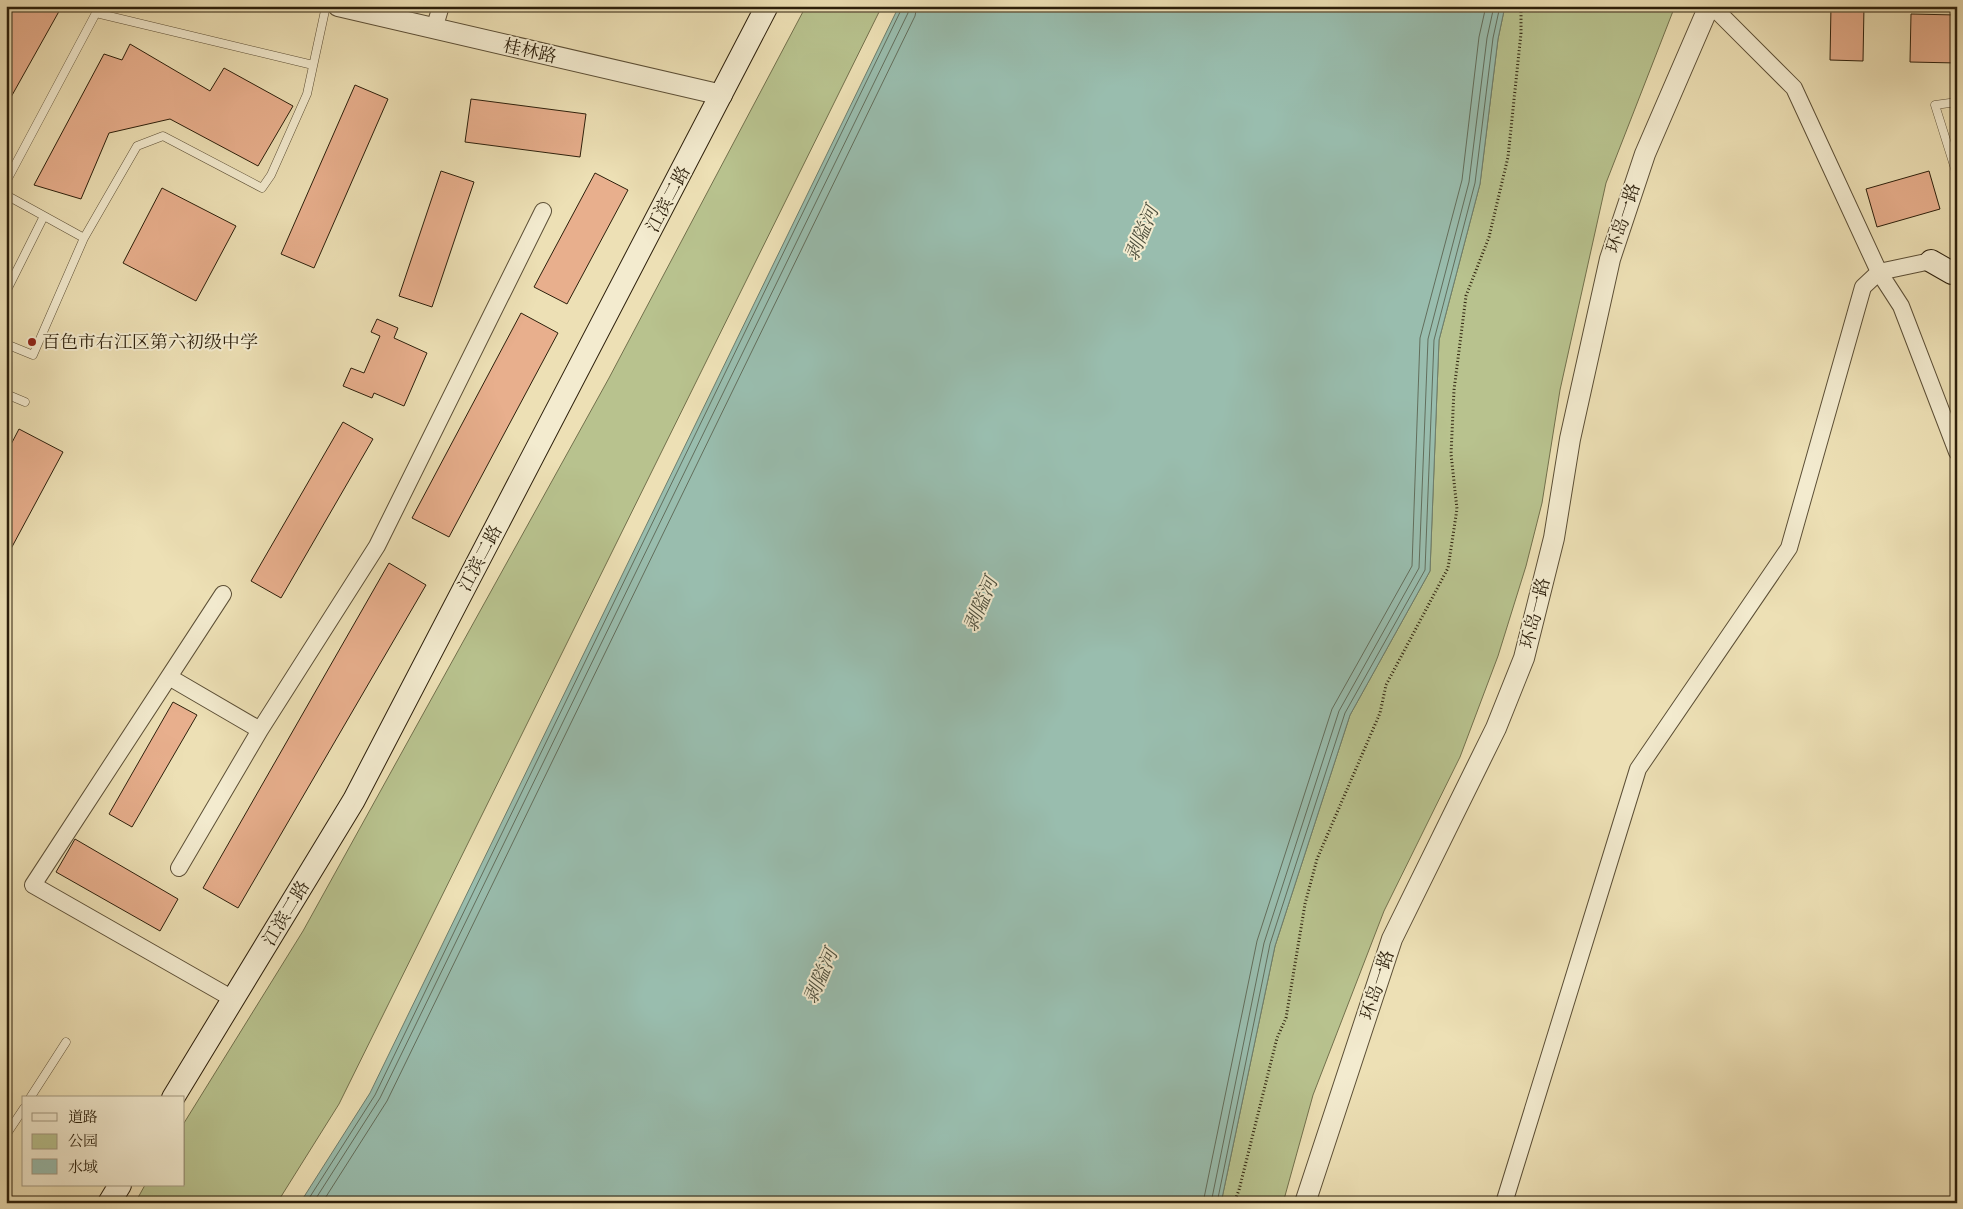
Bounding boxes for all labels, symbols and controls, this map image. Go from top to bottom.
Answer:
street label: 桂林路 [501,31,559,70]
street label: 江滨二路 [639,161,696,237]
street label: 环岛一路 [1599,179,1646,256]
water label: 剥隘河 [1117,199,1166,265]
place label: 百色市右江区第六初级中学 [42,328,258,355]
marker: 百色市右江区第六初级中学 [26,336,38,348]
street label: 江滨二路 [451,520,508,596]
water label: 剥隘河 [956,570,1005,636]
street label: 环岛一路 [1513,575,1556,651]
street label: 江滨二路 [255,875,316,951]
water label: 剥隘河 [796,942,845,1008]
street label: 环岛一路 [1353,946,1400,1023]
legend [22,1096,185,1186]
text: 道路 [68,1106,98,1127]
text: 公园 [68,1130,98,1151]
text: 水域 [68,1156,98,1177]

